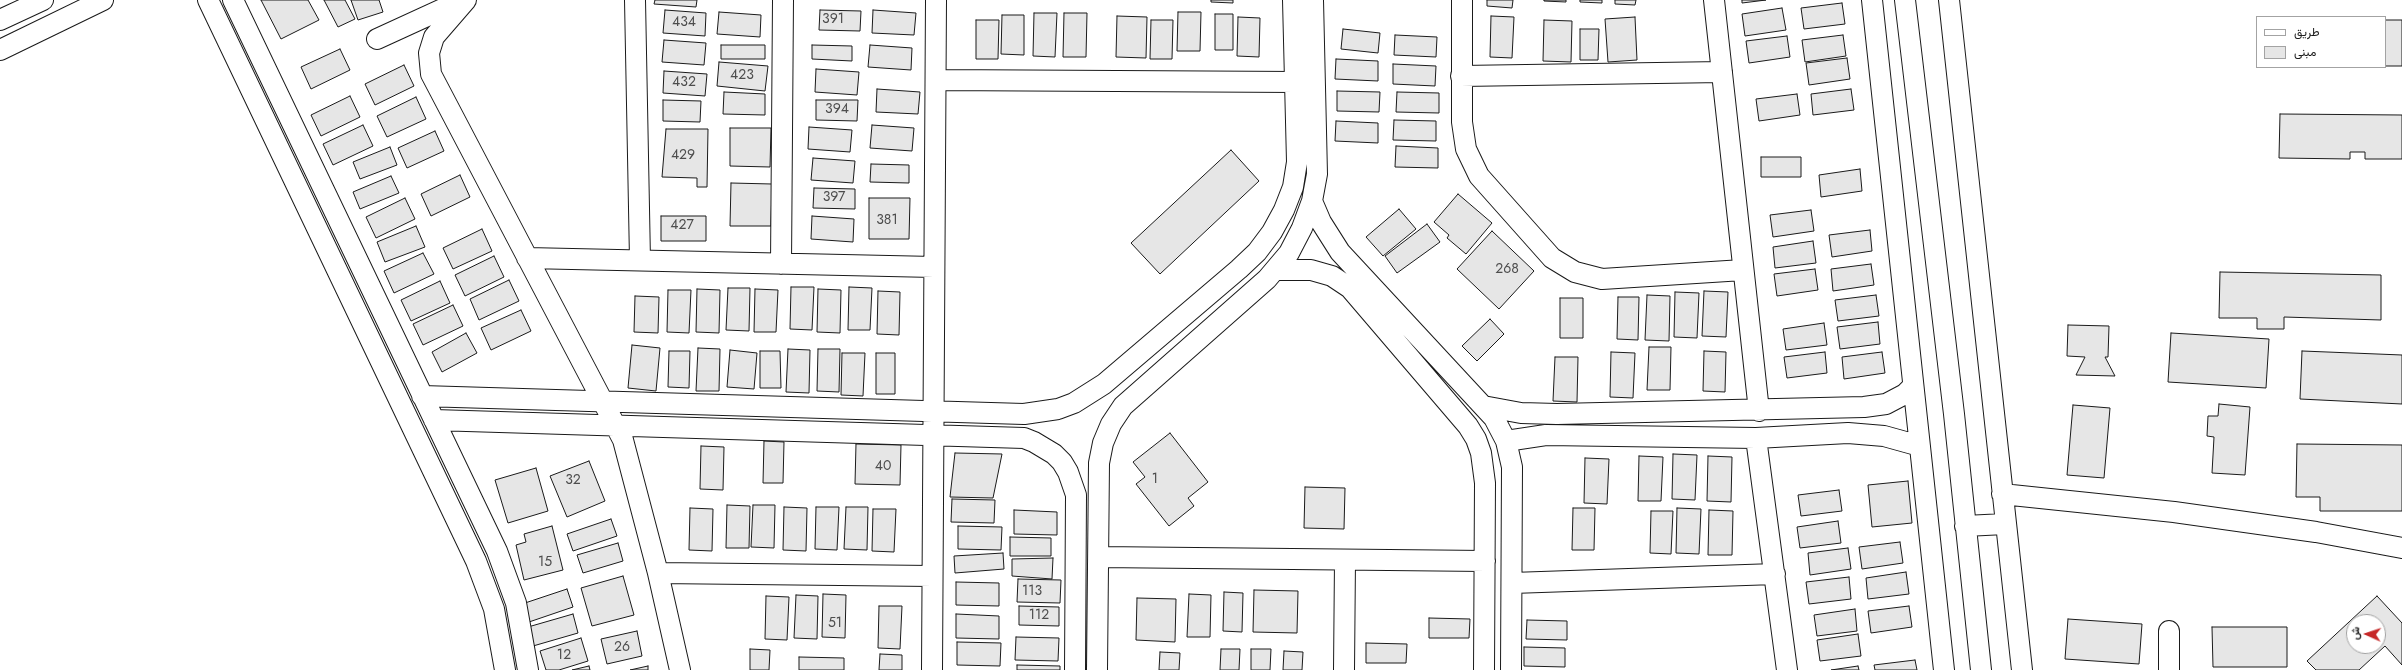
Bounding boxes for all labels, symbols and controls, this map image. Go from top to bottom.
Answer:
house number: 391 [822,12,844,28]
house number: 434 [672,15,696,31]
legend [2256,16,2386,68]
text: طريق [2294,23,2319,41]
text: مبنى [2294,43,2316,61]
house number: 423 [730,68,754,84]
house number: 432 [672,75,696,91]
house number: 394 [825,102,849,118]
house number: 429 [671,148,695,164]
house number: 397 [823,190,845,206]
house number: 381 [876,213,898,229]
house number: 427 [670,218,694,234]
house number: 268 [1495,262,1519,278]
house number: 40 [875,459,891,475]
house number: 1 [1152,472,1158,488]
house number: 32 [565,473,581,489]
house number: 15 [538,555,552,571]
house number: 113 [1022,584,1042,600]
house number: 112 [1029,608,1049,624]
north arrow [2346,614,2386,654]
house number: 51 [828,616,842,632]
text: ش [2347,626,2363,640]
house number: 26 [614,640,630,656]
house number: 12 [557,648,571,664]

